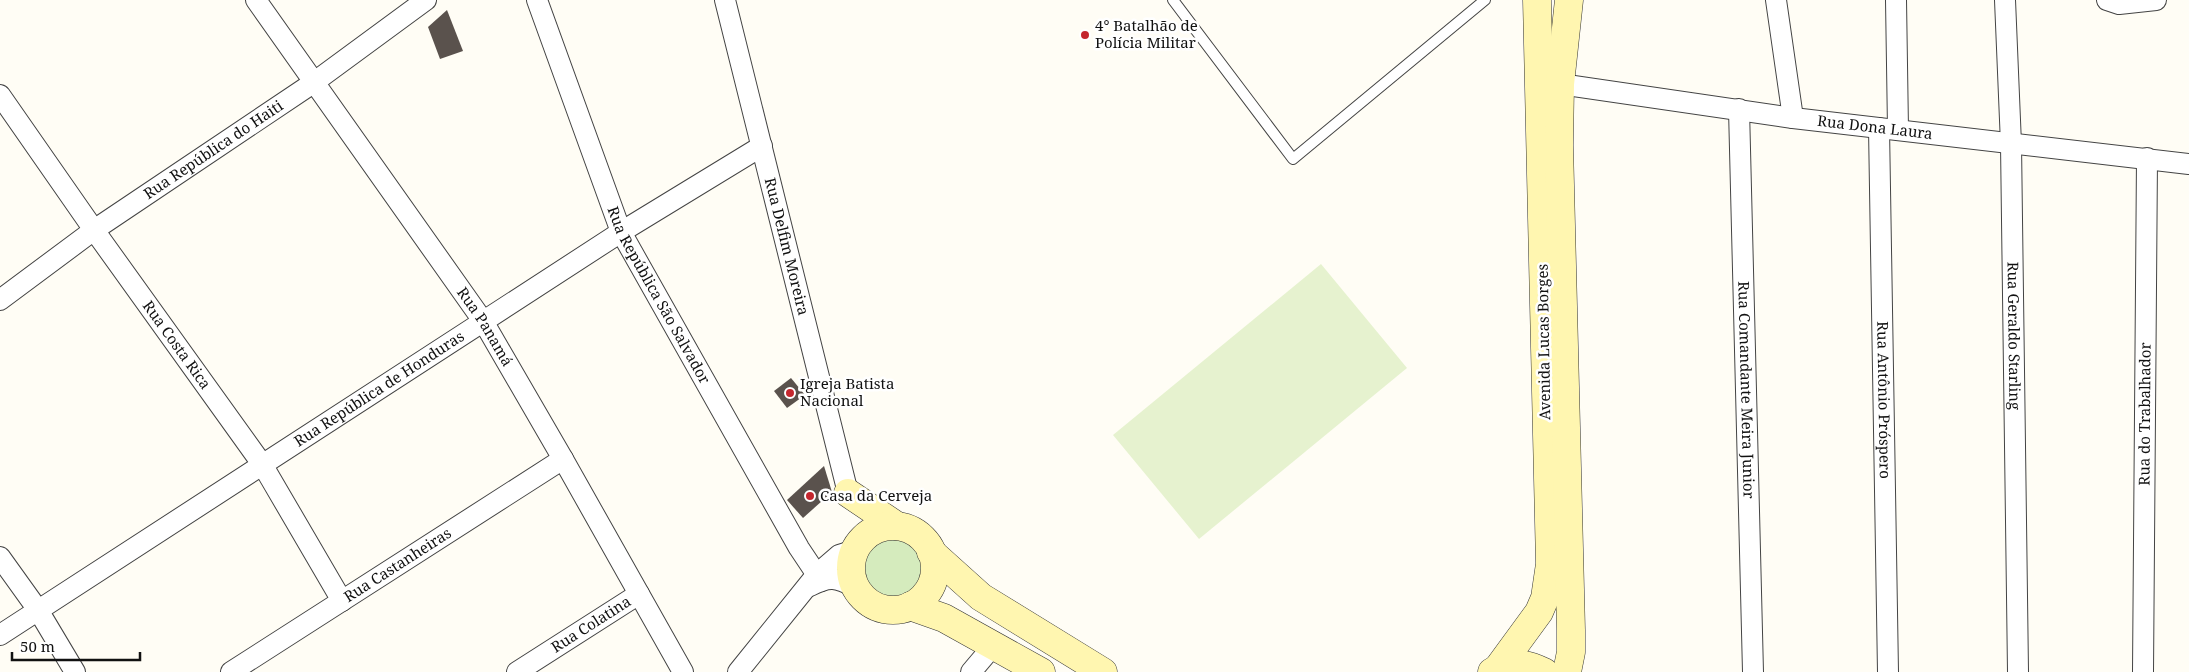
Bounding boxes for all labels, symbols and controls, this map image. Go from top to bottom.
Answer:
place label: 4° Batalhão de Polícia Militar [1095,15,1198,52]
marker: 4° Batalhão de Polícia Militar [1079,29,1091,41]
street label: Rua República do Haiti [139,95,287,203]
street label: Rua Dona Laura [1816,110,1934,143]
street label: Rua Delfim Moreira [761,175,814,317]
street label: Rua República São Salvador [604,203,715,387]
street label: Rua Geraldo Starling [2004,262,2026,410]
street label: Avenida Lucas Borges [1532,264,1554,420]
street label: Rua Comandante Meira Junior [1734,281,1760,499]
street label: Rua Panamá [453,283,518,370]
street label: Rua Costa Rica [139,296,216,393]
street label: Rua Antônio Próspero [1873,321,1896,479]
street label: Rua República de Honduras [290,325,468,451]
street label: Rua do Trabalhador [2133,342,2155,486]
place label: Igreja Batista Nacional [800,373,894,410]
marker: Igreja Batista Nacional [784,387,796,399]
place label: Casa da Cerveja [820,485,932,505]
marker: Casa da Cerveja [804,490,816,502]
street label: Rua Castanheiras [340,522,455,606]
street label: Rua Colatina [547,591,634,657]
scale bar [12,630,140,662]
text: 50 m [20,636,55,656]

